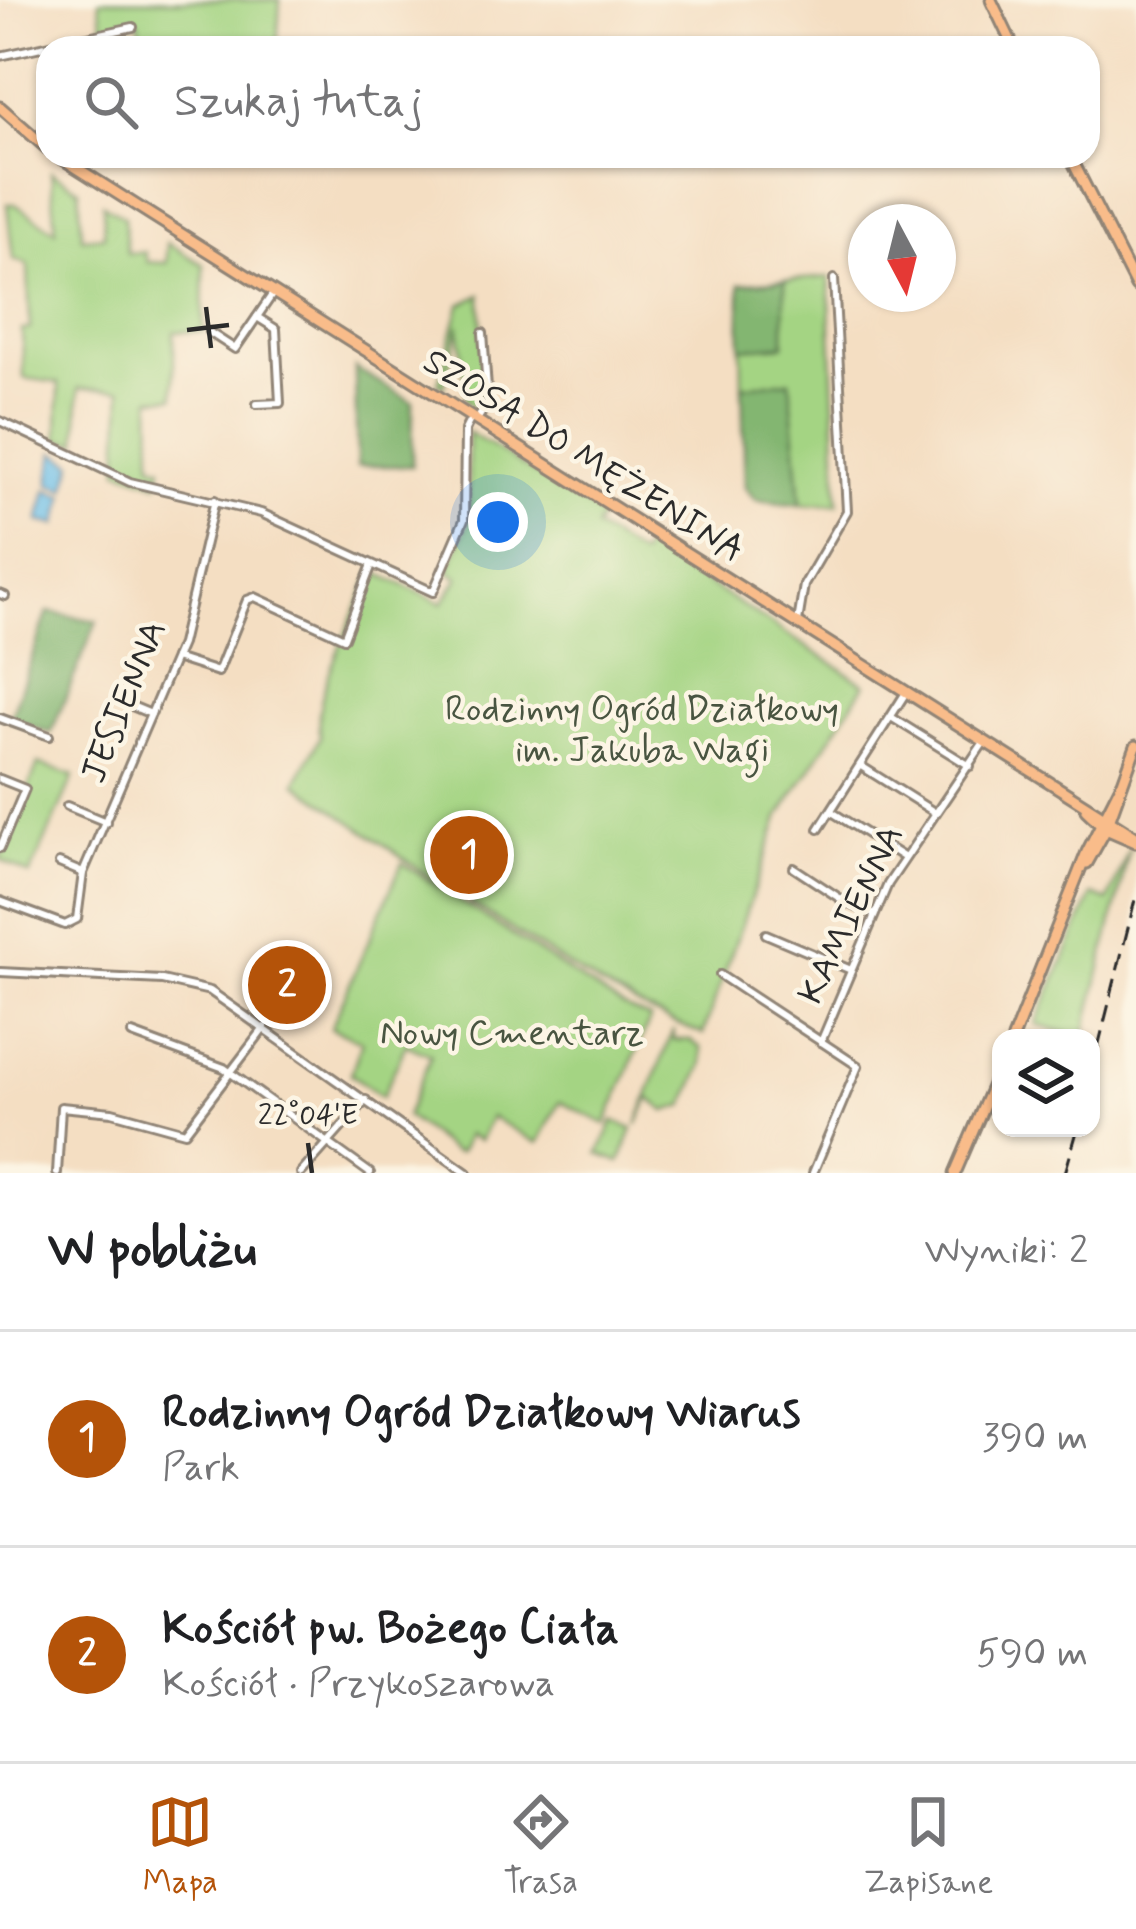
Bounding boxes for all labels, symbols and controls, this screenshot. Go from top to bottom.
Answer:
search box [36,36,1100,168]
icon: search [78,69,144,135]
text: Szukaj tutaj [174,73,423,132]
north arrow [848,204,956,312]
street label: SZOSA DO MĘŻENINA [414,339,752,575]
your location [468,492,528,552]
street label: JESIENNA [71,614,179,790]
park label: Rodzinny Ogród Działkowy im. Jakuba Wagi [445,687,839,778]
pin: 1 [430,810,508,900]
street label: KAMIENNA [788,818,916,1012]
pin: 2 [248,940,326,1030]
park label: Nowy Cmentarz [380,1011,644,1058]
map controls [992,1029,1100,1137]
button: layers [992,1029,1100,1137]
text: 22°04'E [258,1096,358,1135]
text: W pobliżu [48,1218,256,1284]
text: Wyniki: 2 [925,1226,1088,1277]
text: Rodzinny Ogród Działkowy Wiarus [162,1384,800,1443]
text: 1 [78,1413,96,1464]
text: 390 m [982,1413,1088,1464]
text: Park [162,1443,240,1494]
text: Kościół pw. Bożego Ciała [162,1600,619,1659]
text: 2 [77,1629,97,1680]
text: 590 m [976,1629,1088,1680]
text: Kościół · Przykoszarowa [162,1659,555,1710]
tab: Mapa [143,1789,218,1905]
tab: Trasa [504,1789,578,1905]
tab: Zapisane [864,1789,993,1905]

